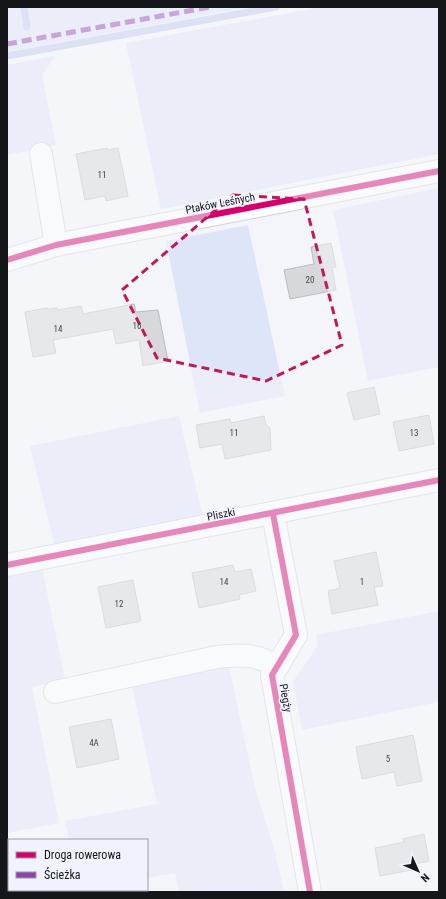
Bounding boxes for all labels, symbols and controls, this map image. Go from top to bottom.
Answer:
house number: 11 [98,170,106,180]
street label: Ptaków Leśnych [184,190,256,217]
house number: 20 [306,275,314,285]
house number: 16 [133,321,141,331]
house number: 14 [54,324,63,334]
house number: 11 [230,428,238,438]
house number: 13 [410,428,418,438]
street label: Pliszki [206,505,236,524]
house number: 14 [220,577,229,587]
house number: 1 [360,577,364,587]
house number: 12 [115,599,124,609]
street label: Piegży [277,683,294,714]
house number: 4A [89,738,99,748]
house number: 5 [386,754,391,764]
legend [8,839,148,891]
text: Droga rowerowa [44,848,121,862]
north arrow [398,851,438,891]
text: Ścieżka [44,867,81,882]
text: N [418,871,432,885]

